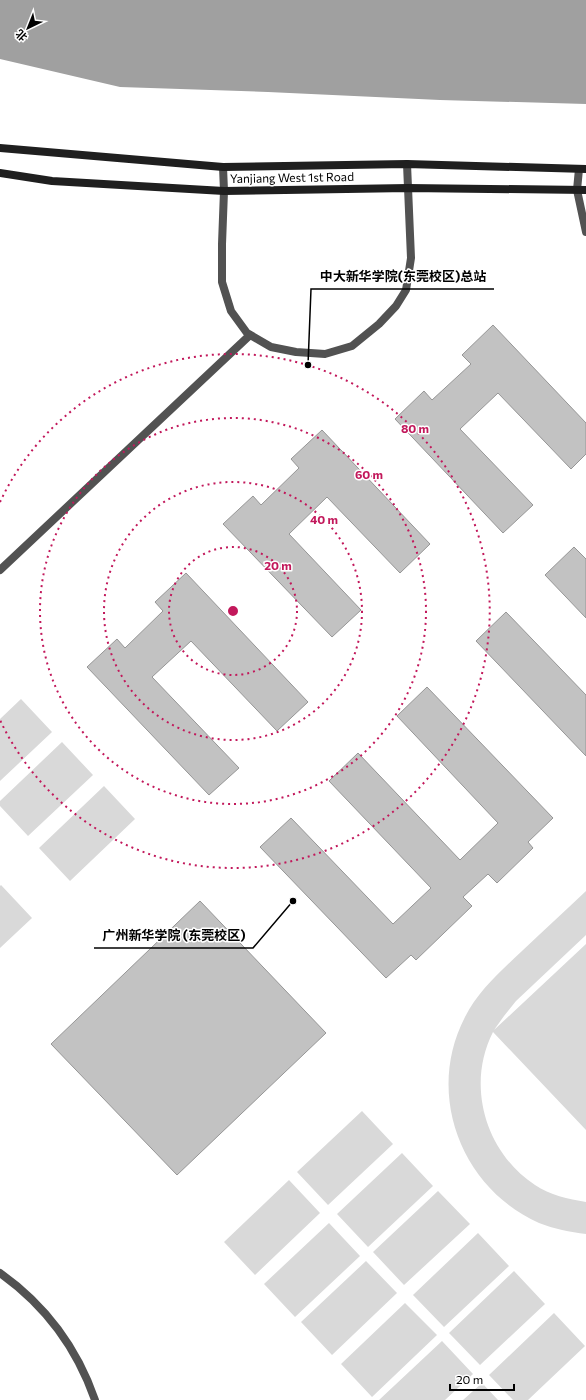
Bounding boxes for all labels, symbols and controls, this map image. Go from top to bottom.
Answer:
north arrow [8,8,48,48]
text: 北 [12,27,29,44]
street label: Yanjiang West 1st Road [230,169,354,185]
callout: 中大新华学院(东莞校区)总站 [311,264,494,289]
text: 中大新华学院(东莞校区)总站 [320,268,486,284]
text: 80 m [401,421,429,435]
text: 60 m [355,467,383,481]
text: 40 m [310,512,338,526]
text: 20 m [264,558,292,572]
centre of rings [226,604,240,618]
callout: 广州新华学院 (东莞校区) [94,923,253,948]
text: 广州新华学院 (东莞校区) [102,927,246,943]
scale bar [450,1366,514,1392]
text: 20 m [456,1372,483,1386]

